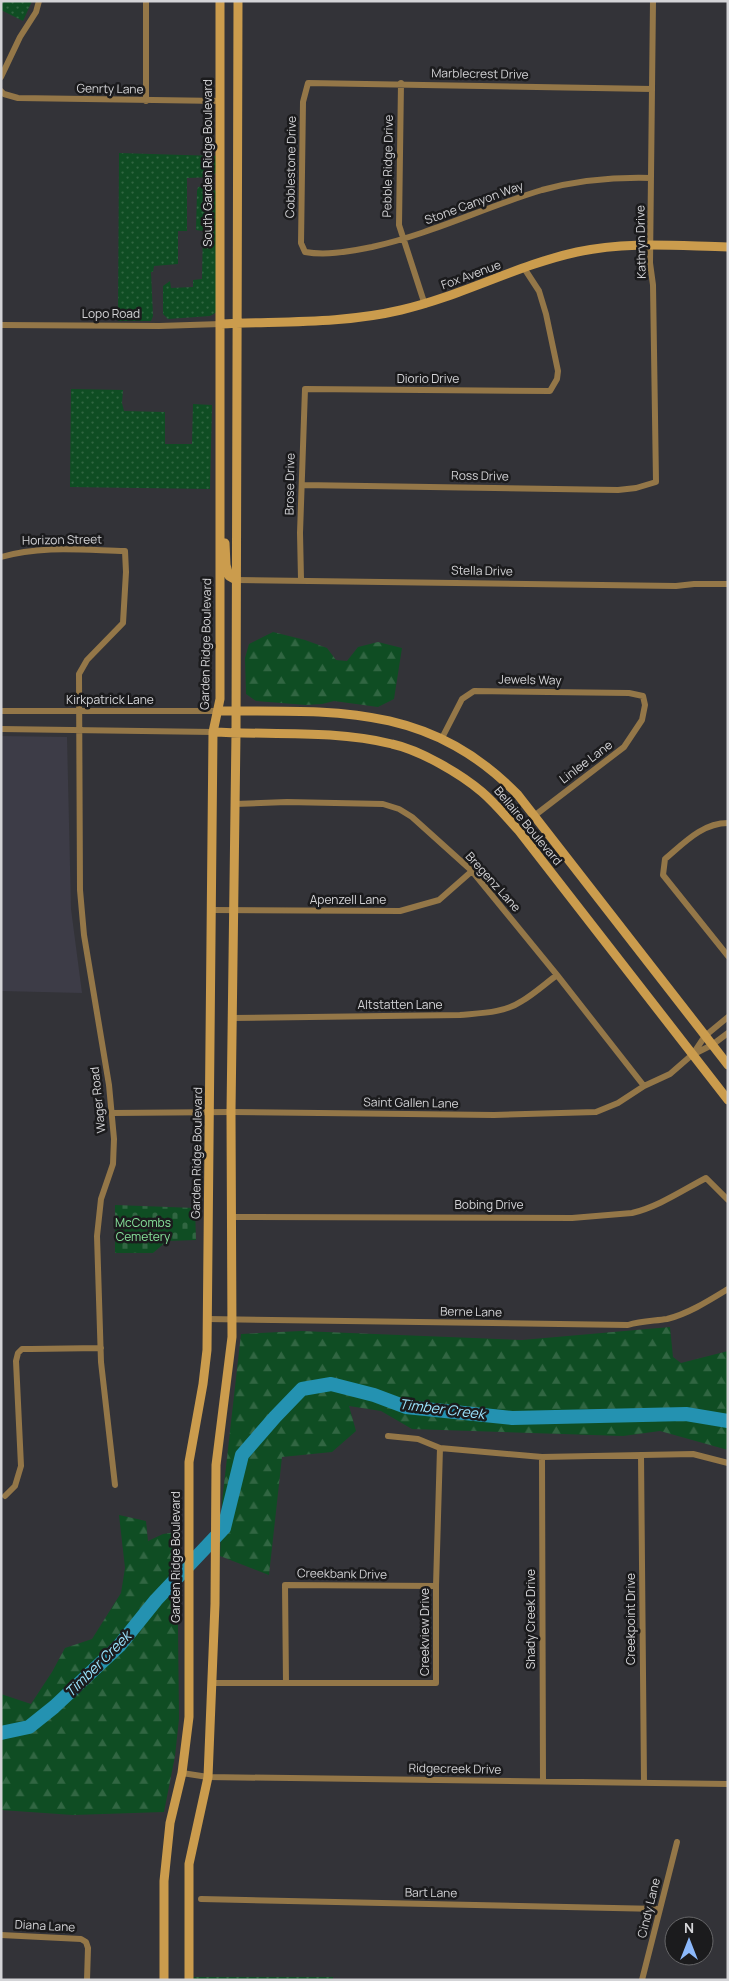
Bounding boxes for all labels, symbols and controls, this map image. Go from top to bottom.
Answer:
street label: Marblecrest Drive [431,64,529,83]
street label: Genrty Lane [76,79,144,98]
street label: South Garden Ridge Boulevard [199,79,216,247]
street label: Pebble Ridge Drive [378,114,397,217]
street label: Cobblestone Drive [281,116,300,218]
street label: Stone Canyon Way [422,177,526,228]
street label: Kathryn Drive [631,205,650,279]
street label: Fox Avenue [438,256,503,293]
street label: Lopo Road [82,305,140,322]
street label: Diorio Drive [397,370,459,387]
street label: Brose Drive [280,453,299,515]
street label: Ross Drive [451,466,509,485]
street label: Horizon Street [22,530,102,549]
street label: Stella Drive [451,561,513,580]
street label: Garden Ridge Boulevard [196,578,215,710]
street label: Jewels Way [498,670,562,689]
street label: Kirkpatrick Lane [66,691,154,708]
street label: Linlee Lane [556,736,616,787]
street label: Bellaire Boulevard [490,783,566,869]
street label: Bregenz Lane [462,848,525,915]
street label: Apenzell Lane [310,891,386,908]
street label: Altstatten Lane [357,996,443,1013]
street label: Wager Road [86,1066,109,1134]
street label: Garden Ridge Boulevard [187,1087,206,1219]
street label: Saint Gallen Lane [363,1093,459,1112]
street label: Bobing Drive [454,1196,524,1213]
park label: McCombs Cemetery [115,1214,171,1245]
street label: Berne Lane [440,1302,502,1321]
water label: Timber Creek [398,1394,488,1423]
street label: Garden Ridge Boulevard [167,1491,184,1623]
street label: Creekbank Drive [297,1564,387,1583]
street label: Shady Creek Drive [522,1569,539,1669]
street label: Creekpoint Drive [622,1573,639,1665]
street label: Creekview Drive [416,1588,433,1676]
water label: Timber Creek [61,1625,136,1701]
street label: Ridgecreek Drive [408,1759,502,1778]
street label: Cindy Lane [633,1876,664,1940]
street label: Bart Lane [405,1884,457,1901]
street label: Diana Lane [14,1915,76,1936]
north arrow [664,1916,714,1966]
text: N [684,1918,694,1937]

